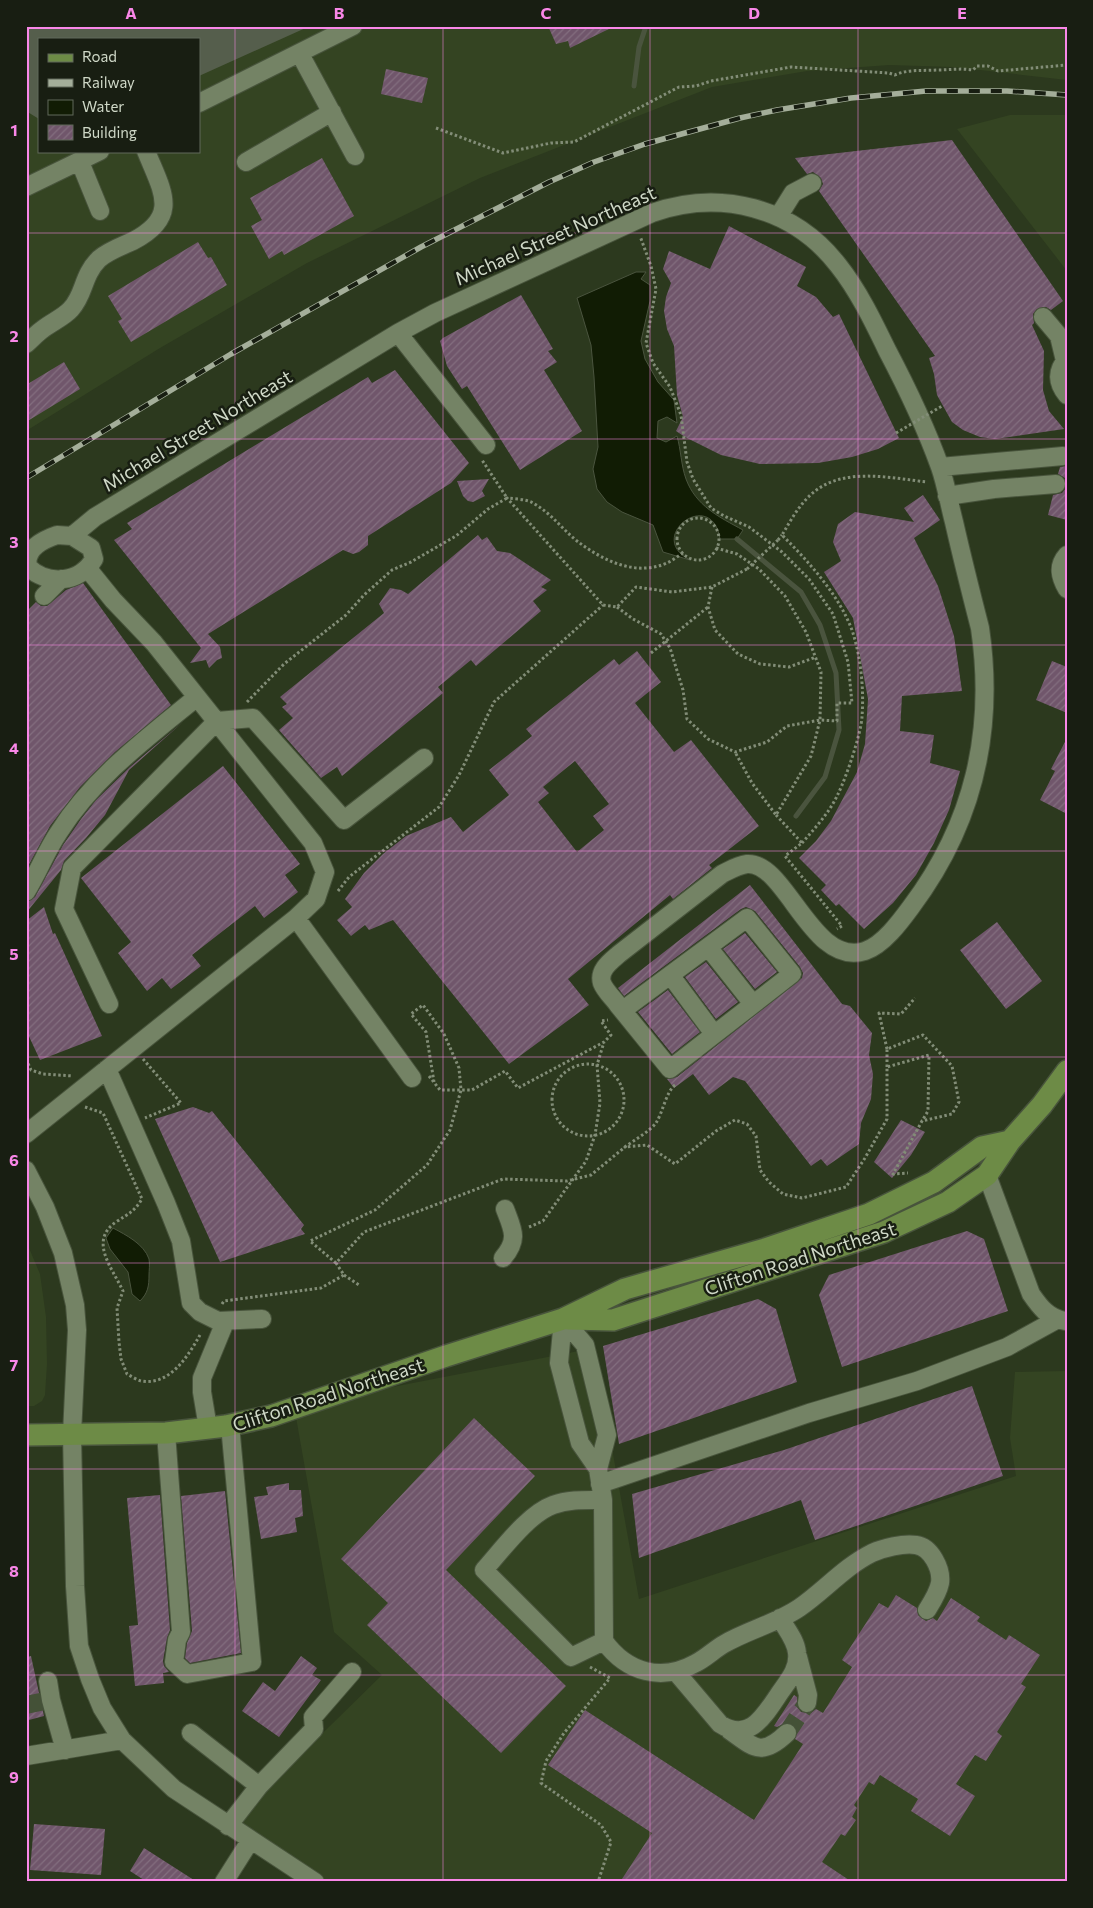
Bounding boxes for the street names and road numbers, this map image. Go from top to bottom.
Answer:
street label: Michael Street Northeast [451,180,659,290]
street label: Michael Street Northeast [98,364,296,496]
street label: Clifton Road Northeast [701,1216,899,1300]
street label: Clifton Road Northeast [229,1352,427,1436]

